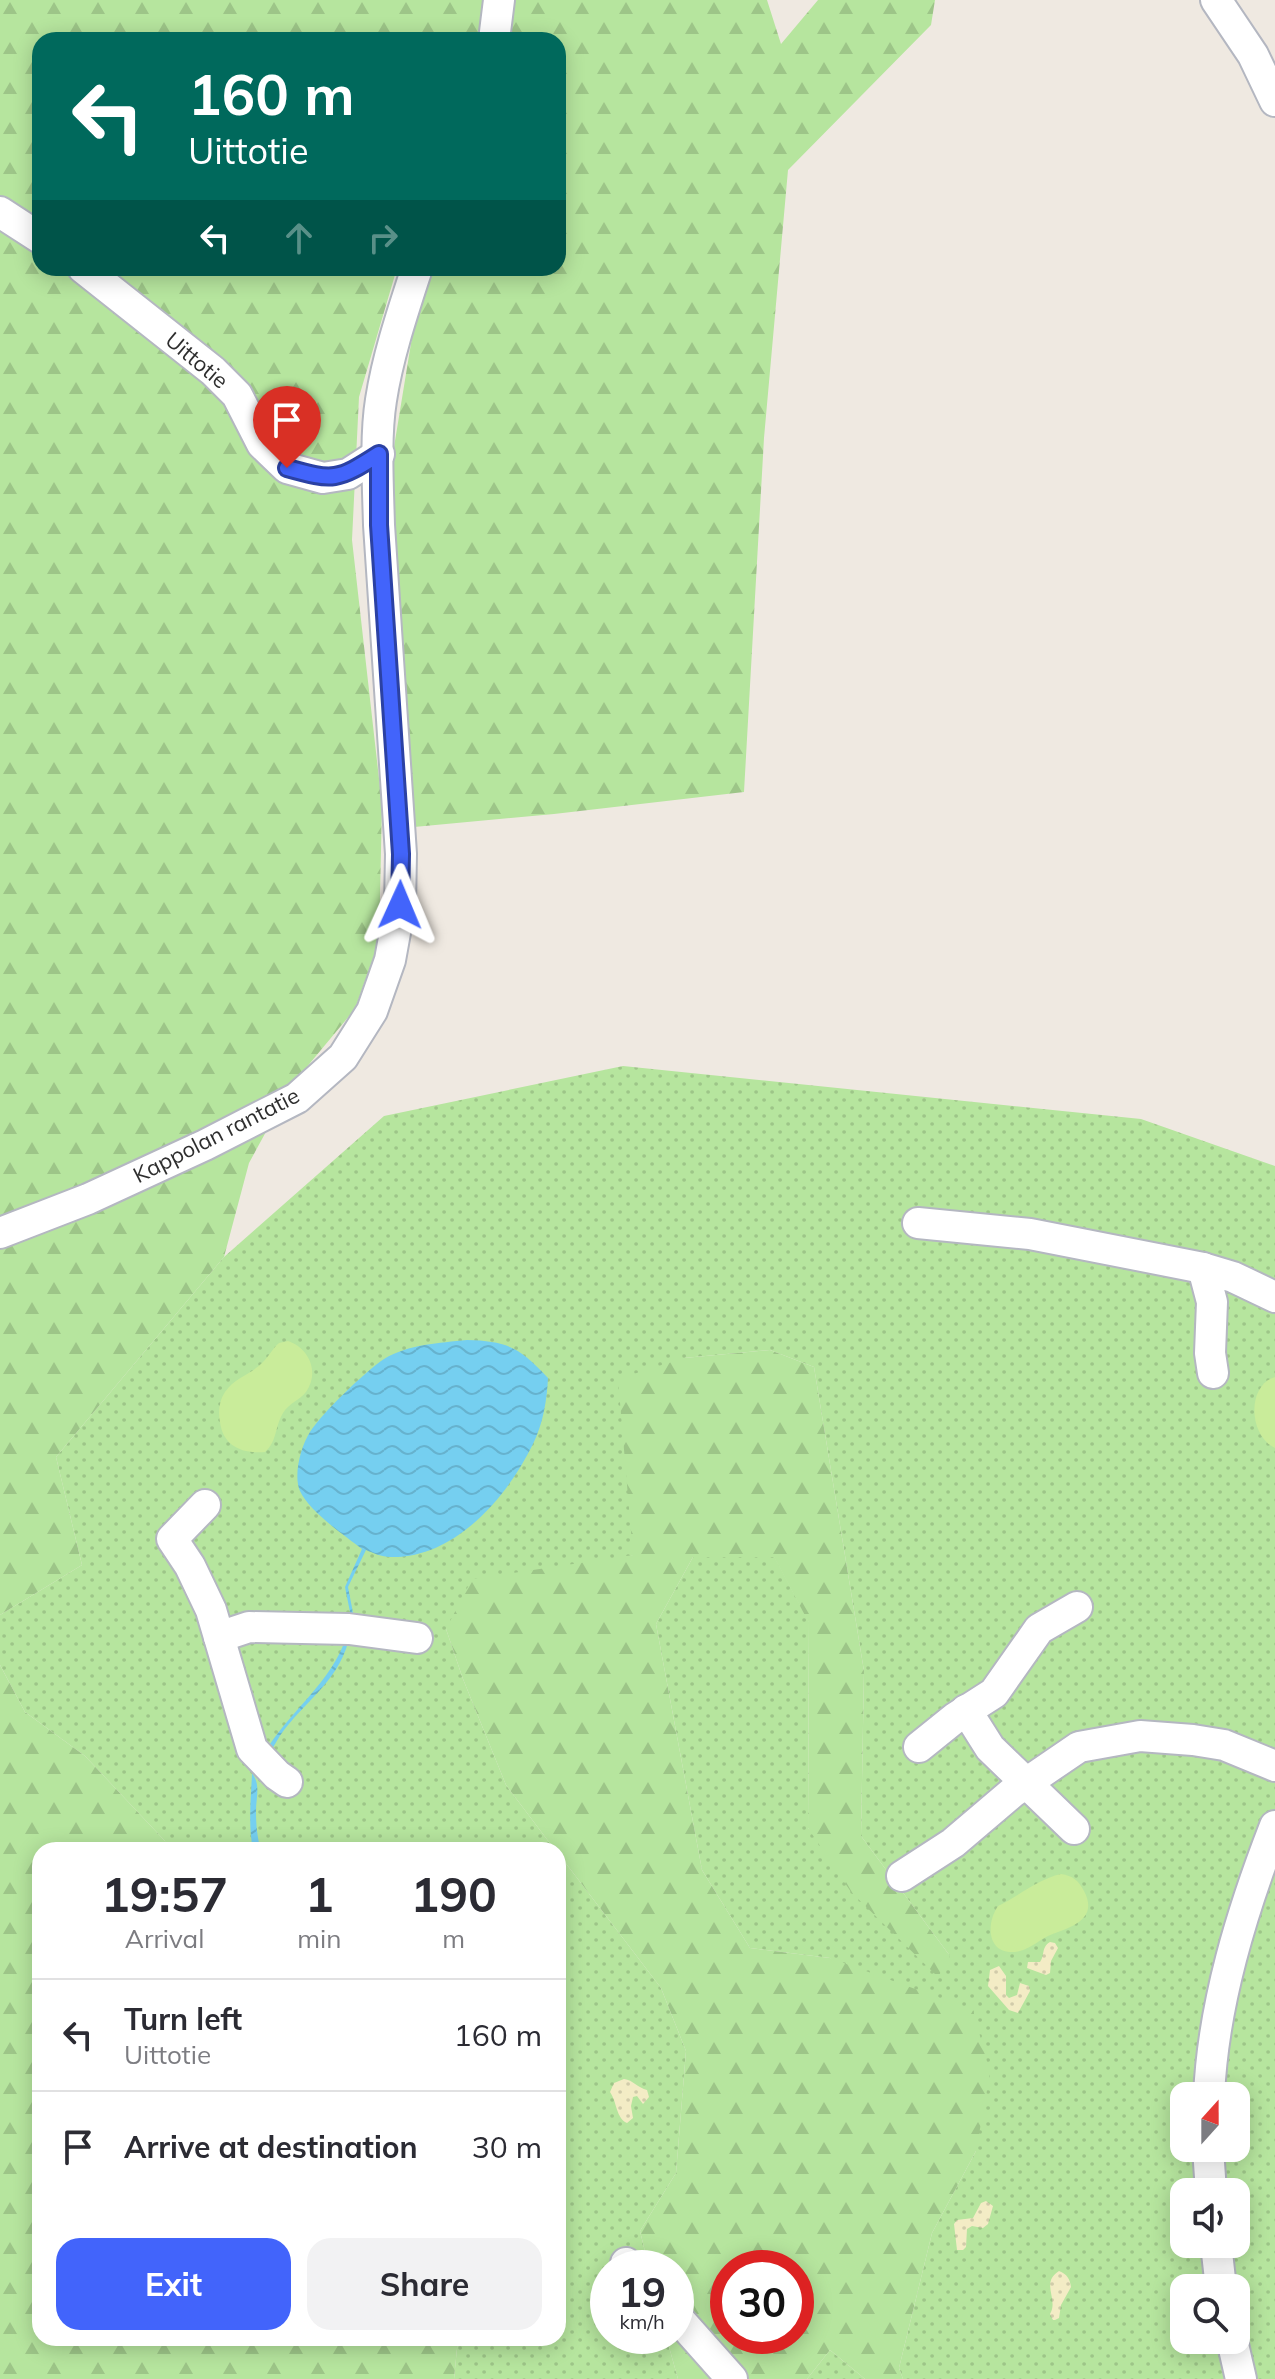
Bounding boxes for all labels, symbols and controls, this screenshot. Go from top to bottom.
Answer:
text: 160 m [188,59,355,129]
icon: left [56,64,160,168]
text: Uittotie [188,128,309,173]
icon: left [193,216,237,260]
icon: ahead [277,216,321,260]
icon: right [361,216,405,260]
street label: Uittotie [160,326,234,394]
pin [253,386,321,468]
icon: arrive [265,398,309,442]
position arrow [358,863,442,947]
street label: Kappolan rantatie [128,1081,304,1189]
text: 19:57 [101,1864,228,1924]
text: 1 [305,1864,334,1924]
text: 190 [411,1864,497,1924]
text: Arrival [125,1922,204,1955]
text: min [297,1922,341,1955]
text: m [442,1922,465,1955]
text: Turn left [124,2000,242,2038]
icon: left [56,2013,100,2057]
text: 160 m [454,2016,542,2054]
text: Uittotie [124,2038,211,2071]
north arrow [1170,2082,1250,2162]
map controls [1170,2082,1250,2354]
icon: arrive [56,2125,100,2169]
text: Arrive at destination [124,2128,418,2166]
text: 30 m [472,2128,542,2166]
button: sound [1170,2178,1250,2258]
button: Exit [56,2238,291,2330]
button: Share [307,2238,542,2330]
speed limit sign: 30 [710,2250,814,2354]
text: 19 [618,2267,666,2317]
button: search [1170,2274,1250,2354]
text: km/h [619,2309,665,2334]

